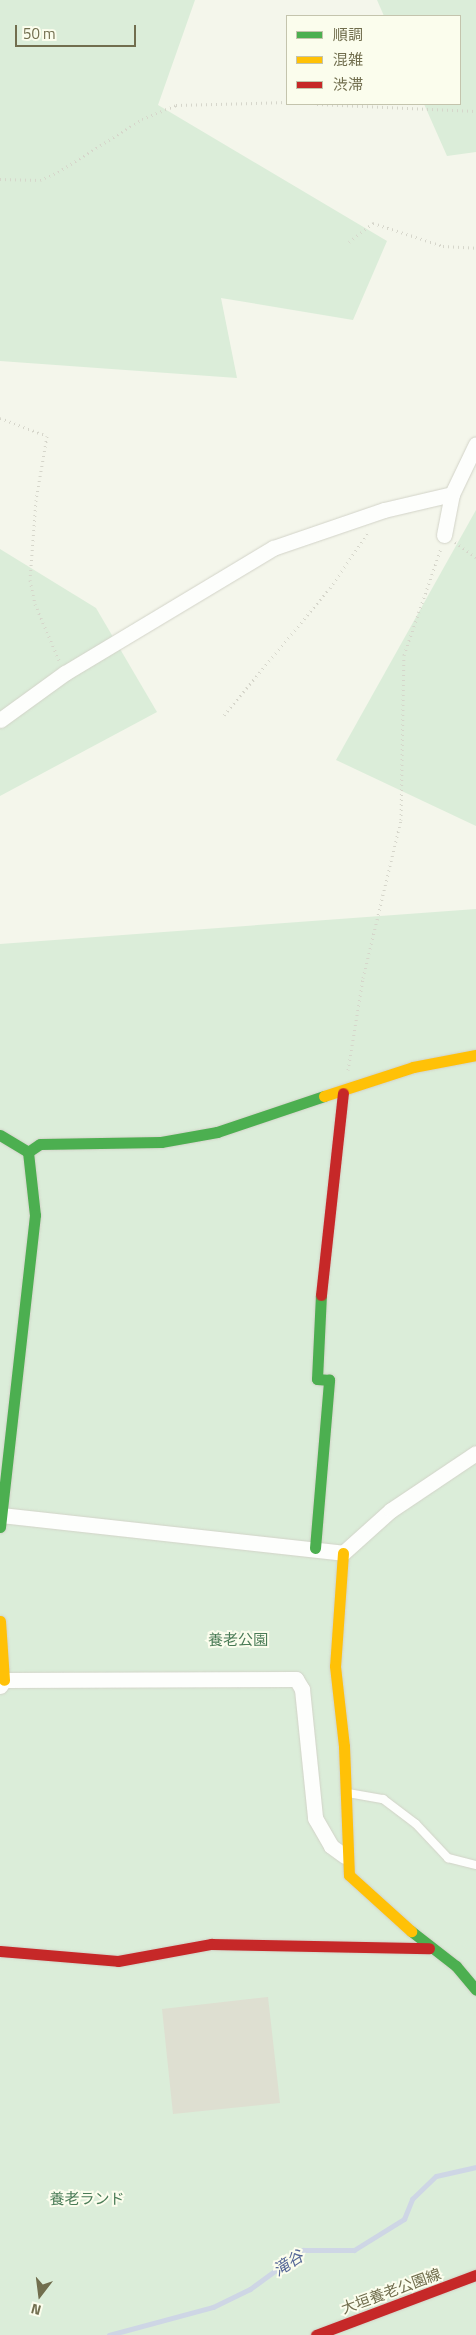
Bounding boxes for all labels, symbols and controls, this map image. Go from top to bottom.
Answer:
scale bar [18,15,139,47]
legend [286,15,461,105]
text: 50 m [23,22,56,45]
text: 順調 [333,23,363,46]
text: 混雑 [333,48,363,71]
text: 渋滞 [333,73,363,96]
park label: 養老公園 [208,1631,268,1649]
park label: 養老ランド [50,2190,124,2208]
water label: 滝谷 [269,2246,307,2280]
street label: 大垣養老公園線 [339,2265,443,2317]
north arrow [15,2270,65,2320]
text: N [29,2299,43,2321]

